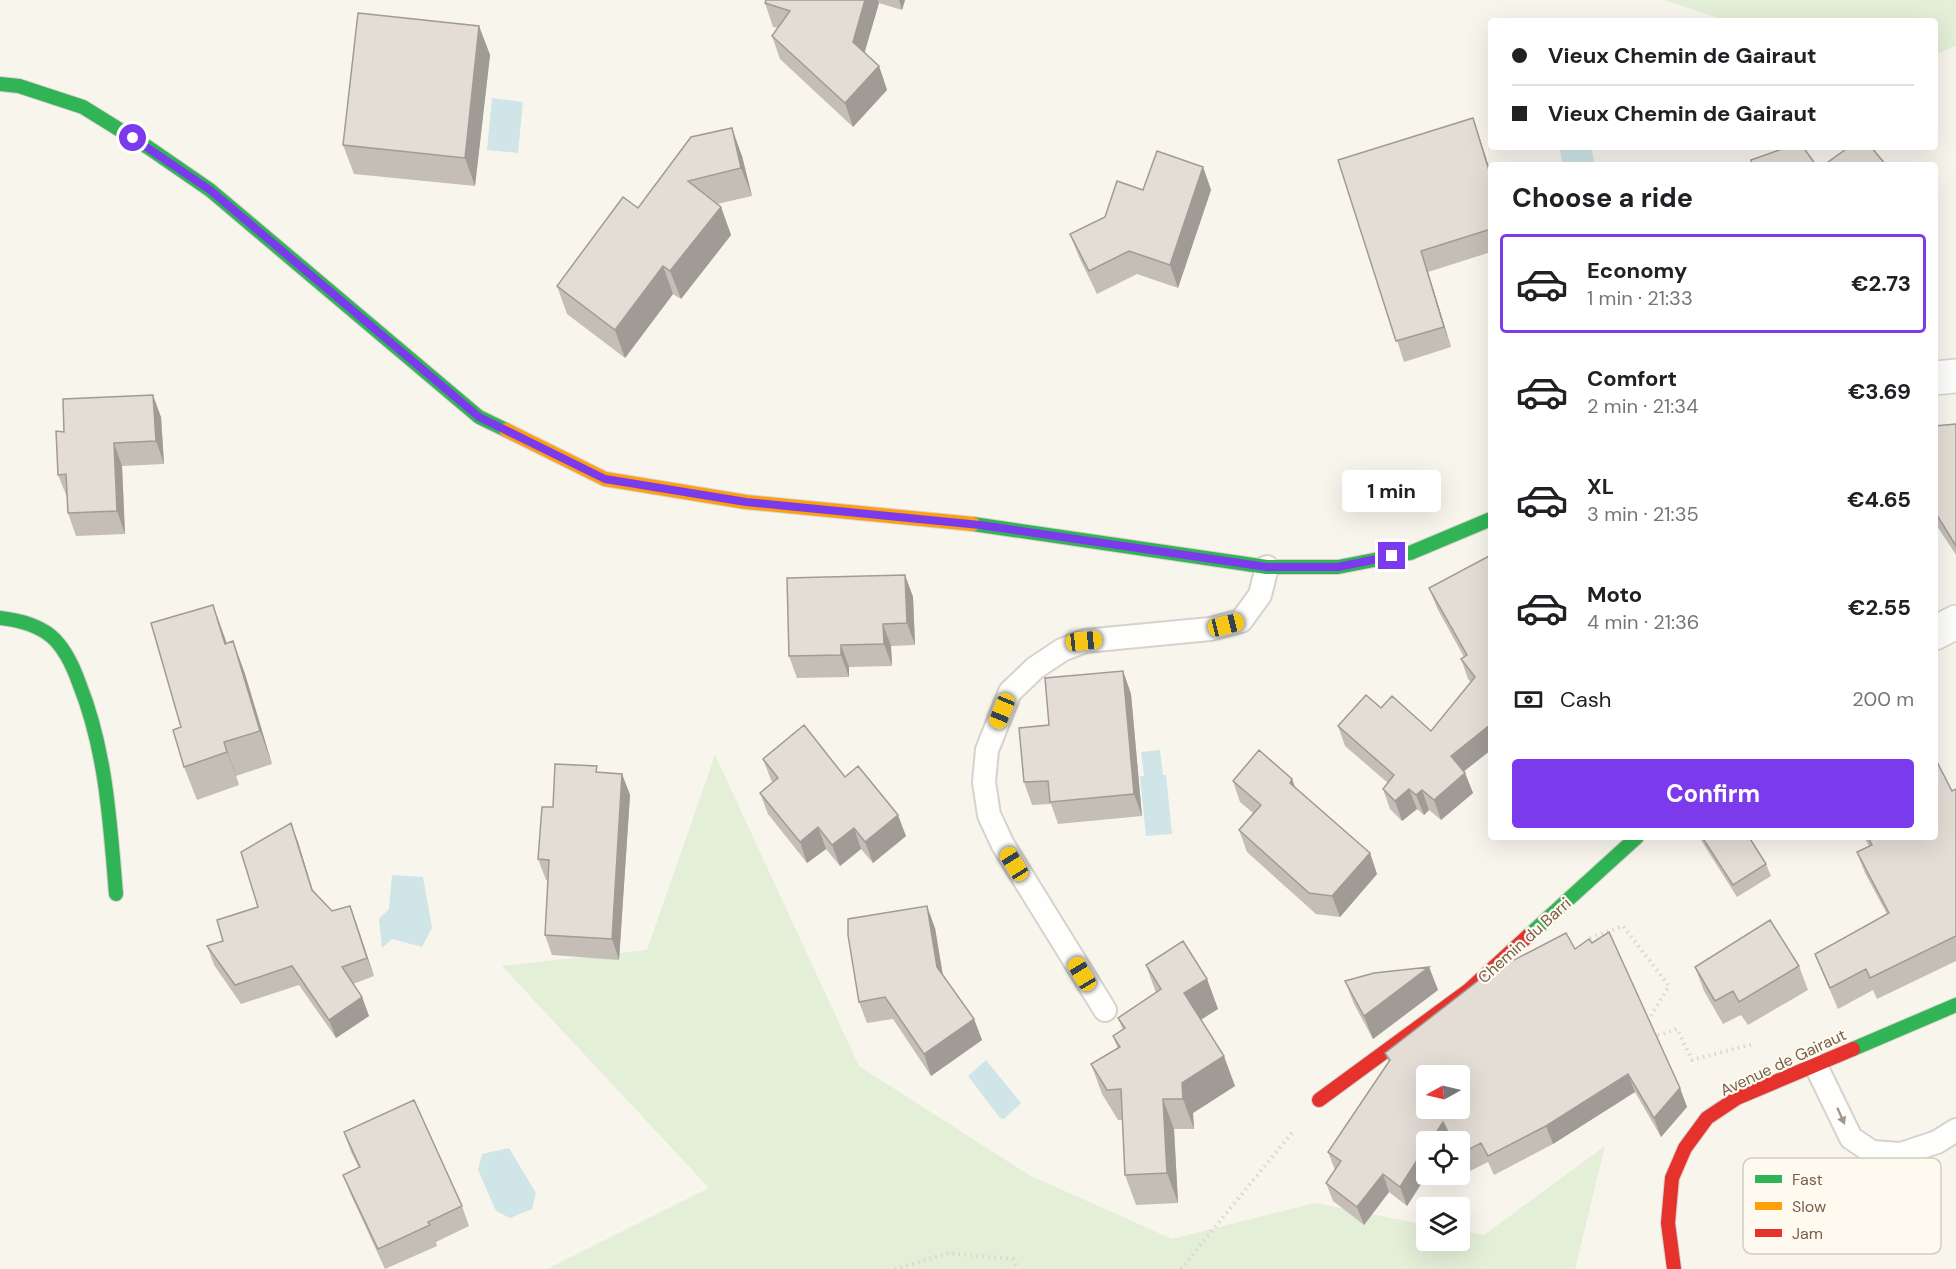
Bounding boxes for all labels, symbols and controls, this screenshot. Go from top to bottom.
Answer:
text: Vieux Chemin de Gairaut [1548,41,1816,70]
text: Vieux Chemin de Gairaut [1548,99,1816,128]
route start [119,124,146,151]
text: Choose a ride [1512,180,1693,215]
text: Economy [1587,256,1687,285]
icon: car [1515,257,1569,311]
text: €2.73 [1851,269,1911,298]
text: 1 min · 21:33 [1587,285,1693,311]
text: Comfort [1587,364,1677,393]
icon: car [1515,365,1569,419]
text: €3.69 [1848,377,1911,406]
text: 2 min · 21:34 [1587,393,1698,419]
callout: 1 min [1342,469,1442,511]
text: XL [1587,472,1614,501]
icon: car [1515,473,1569,527]
text: 1 min [1367,478,1416,504]
text: €4.65 [1847,485,1911,514]
text: 3 min · 21:35 [1587,501,1699,527]
route end [1378,542,1405,569]
text: Moto [1587,580,1642,609]
icon: car [1515,581,1569,635]
text: €2.55 [1848,593,1911,622]
text: 4 min · 21:36 [1587,609,1699,635]
car [1206,612,1246,638]
car [1065,630,1103,652]
icon: cash [1512,683,1545,716]
text: Cash [1560,685,1611,714]
text: 200 m [1852,686,1914,712]
car [987,691,1017,731]
button: Confirm [1512,759,1914,828]
car [997,844,1031,884]
street label: Chemin du Barri [1473,893,1576,988]
car [1065,954,1099,994]
street label: Avenue de Gairaut [1717,1024,1850,1101]
north arrow [1416,1065,1470,1119]
map controls [1416,1065,1470,1251]
one-way arrow [1836,1108,1846,1126]
button: locate [1416,1131,1470,1185]
legend [1743,1158,1941,1254]
text: Fast [1792,1169,1823,1190]
text: Slow [1792,1196,1826,1217]
button: layers [1416,1197,1470,1251]
text: Jam [1792,1223,1823,1244]

